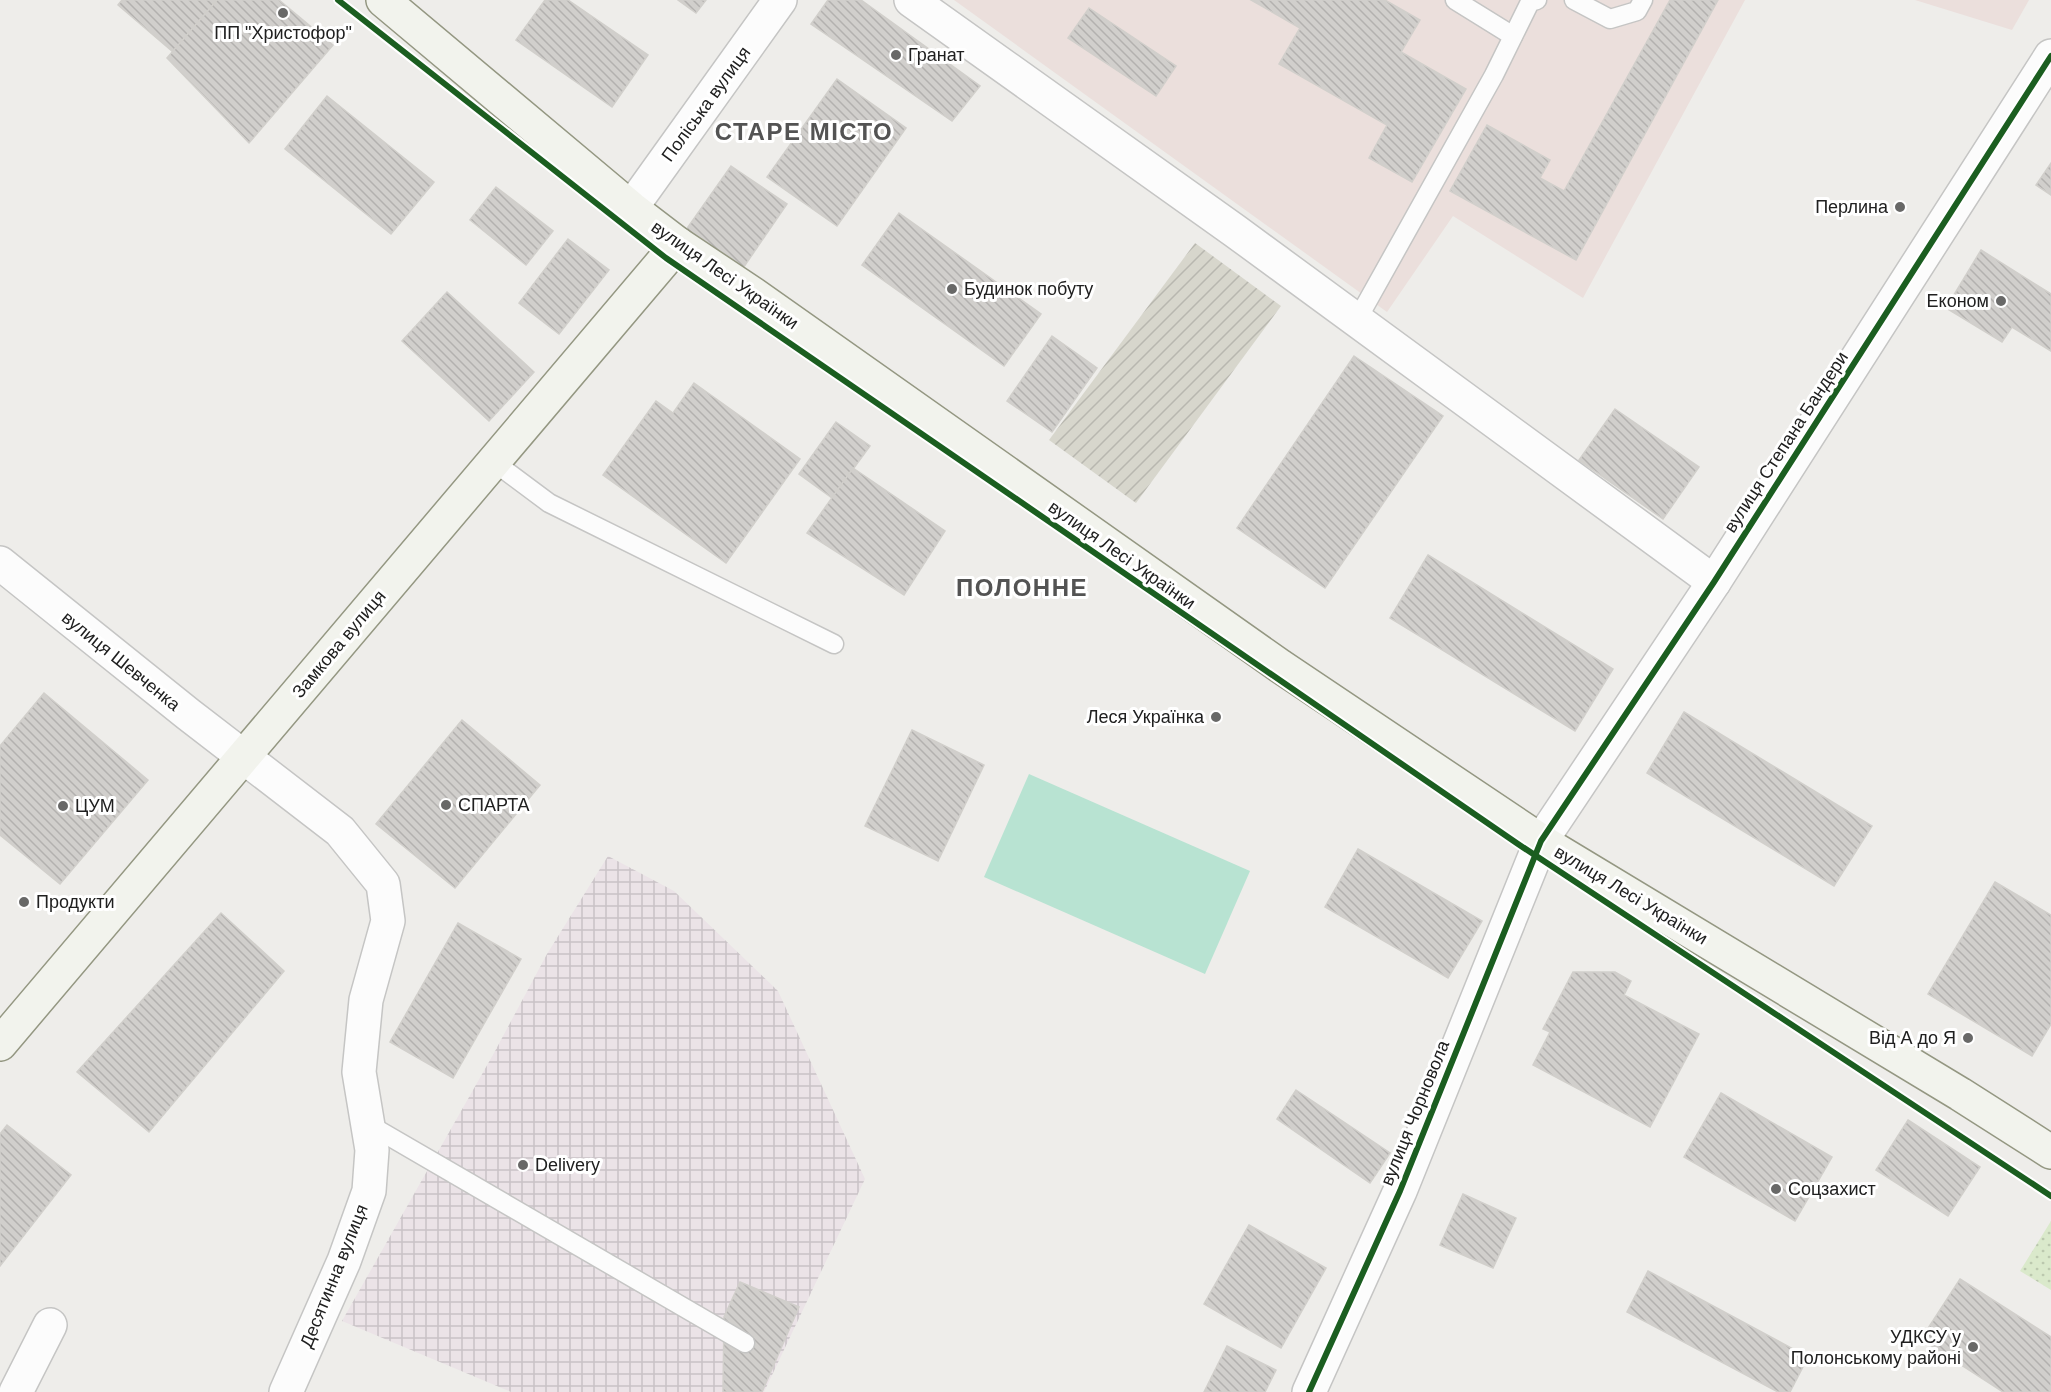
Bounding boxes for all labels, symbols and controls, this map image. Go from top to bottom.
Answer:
marker: ПП "Христофор" [276,6,290,20]
place label: ПП "Христофор" [214,23,352,43]
street label: Поліська вулиця [658,43,754,165]
place label: Гранат [908,45,965,65]
marker: Гранат [889,48,903,62]
district label: СТАРЕ МІСТО [715,118,893,145]
place label: Перлина [1815,197,1889,217]
marker: Перлина [1893,200,1907,214]
street label: вулиця Лесі Українки [648,217,802,333]
place label: Будинок побуту [964,279,1093,299]
marker: Будинок побуту [945,282,959,296]
place label: Економ [1927,291,1989,311]
marker: Економ [1994,294,2008,308]
street label: вулиця Степана Бандери [1720,348,1852,536]
street label: вулиця Лесі Українки [1045,497,1199,613]
district label: ПОЛОННЕ [956,574,1088,601]
street label: Замкова вулиця [288,586,390,702]
street label: вулиця Шевченка [58,607,185,715]
place label: Леся Українка [1087,707,1205,727]
marker: Леся Українка [1209,710,1223,724]
place label: СПАРТА [458,795,530,815]
place label: ЦУМ [75,796,115,816]
marker: СПАРТА [439,798,453,812]
marker: ЦУМ [56,799,70,813]
street label: вулиця Лесі Українки [1551,841,1711,949]
place label: Продукти [36,892,114,912]
marker: Продукти [17,895,31,909]
place label: Від А до Я [1869,1028,1956,1048]
marker: Від А до Я [1961,1031,1975,1045]
street label: вулиця Чорновола [1377,1037,1454,1189]
place label: Delivery [535,1155,600,1175]
marker: Delivery [516,1158,530,1172]
place label: Соцзахист [1788,1179,1876,1199]
marker: Соцзахист [1769,1182,1783,1196]
street label: Десятинна вулиця [296,1202,372,1350]
place label: УДКСУ у Полонському районi [1791,1327,1961,1368]
marker: УДКСУ у Полонському районi [1966,1340,1980,1354]

